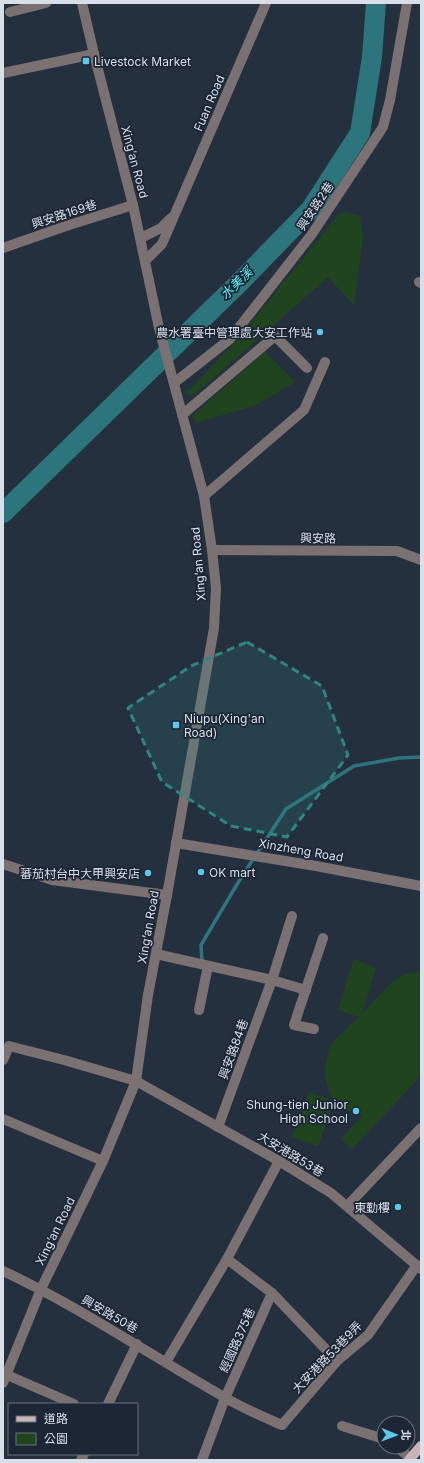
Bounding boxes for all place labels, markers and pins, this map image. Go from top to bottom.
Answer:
place label: Livestock Market [94,54,191,69]
marker: Livestock Market [81,56,91,66]
place label: 農水署臺中管理處大安工作站 [156,325,312,340]
marker: 農水署臺中管理處大安工作站 [315,327,325,337]
place label: Niupu(Xing'an Road) [184,711,265,740]
marker: Niupu(Xing'an Road) [171,720,181,730]
place label: OK mart [209,865,256,880]
place label: 蕃茄村台中大甲興安店 [20,866,140,881]
marker: OK mart [196,867,206,877]
marker: 蕃茄村台中大甲興安店 [143,868,153,878]
place label: Shung-tien Junior High School [246,1097,348,1126]
marker: Shung-tien Junior High School [351,1106,361,1116]
place label: 東勤樓 [354,1200,390,1215]
marker: 東勤樓 [393,1202,403,1212]

